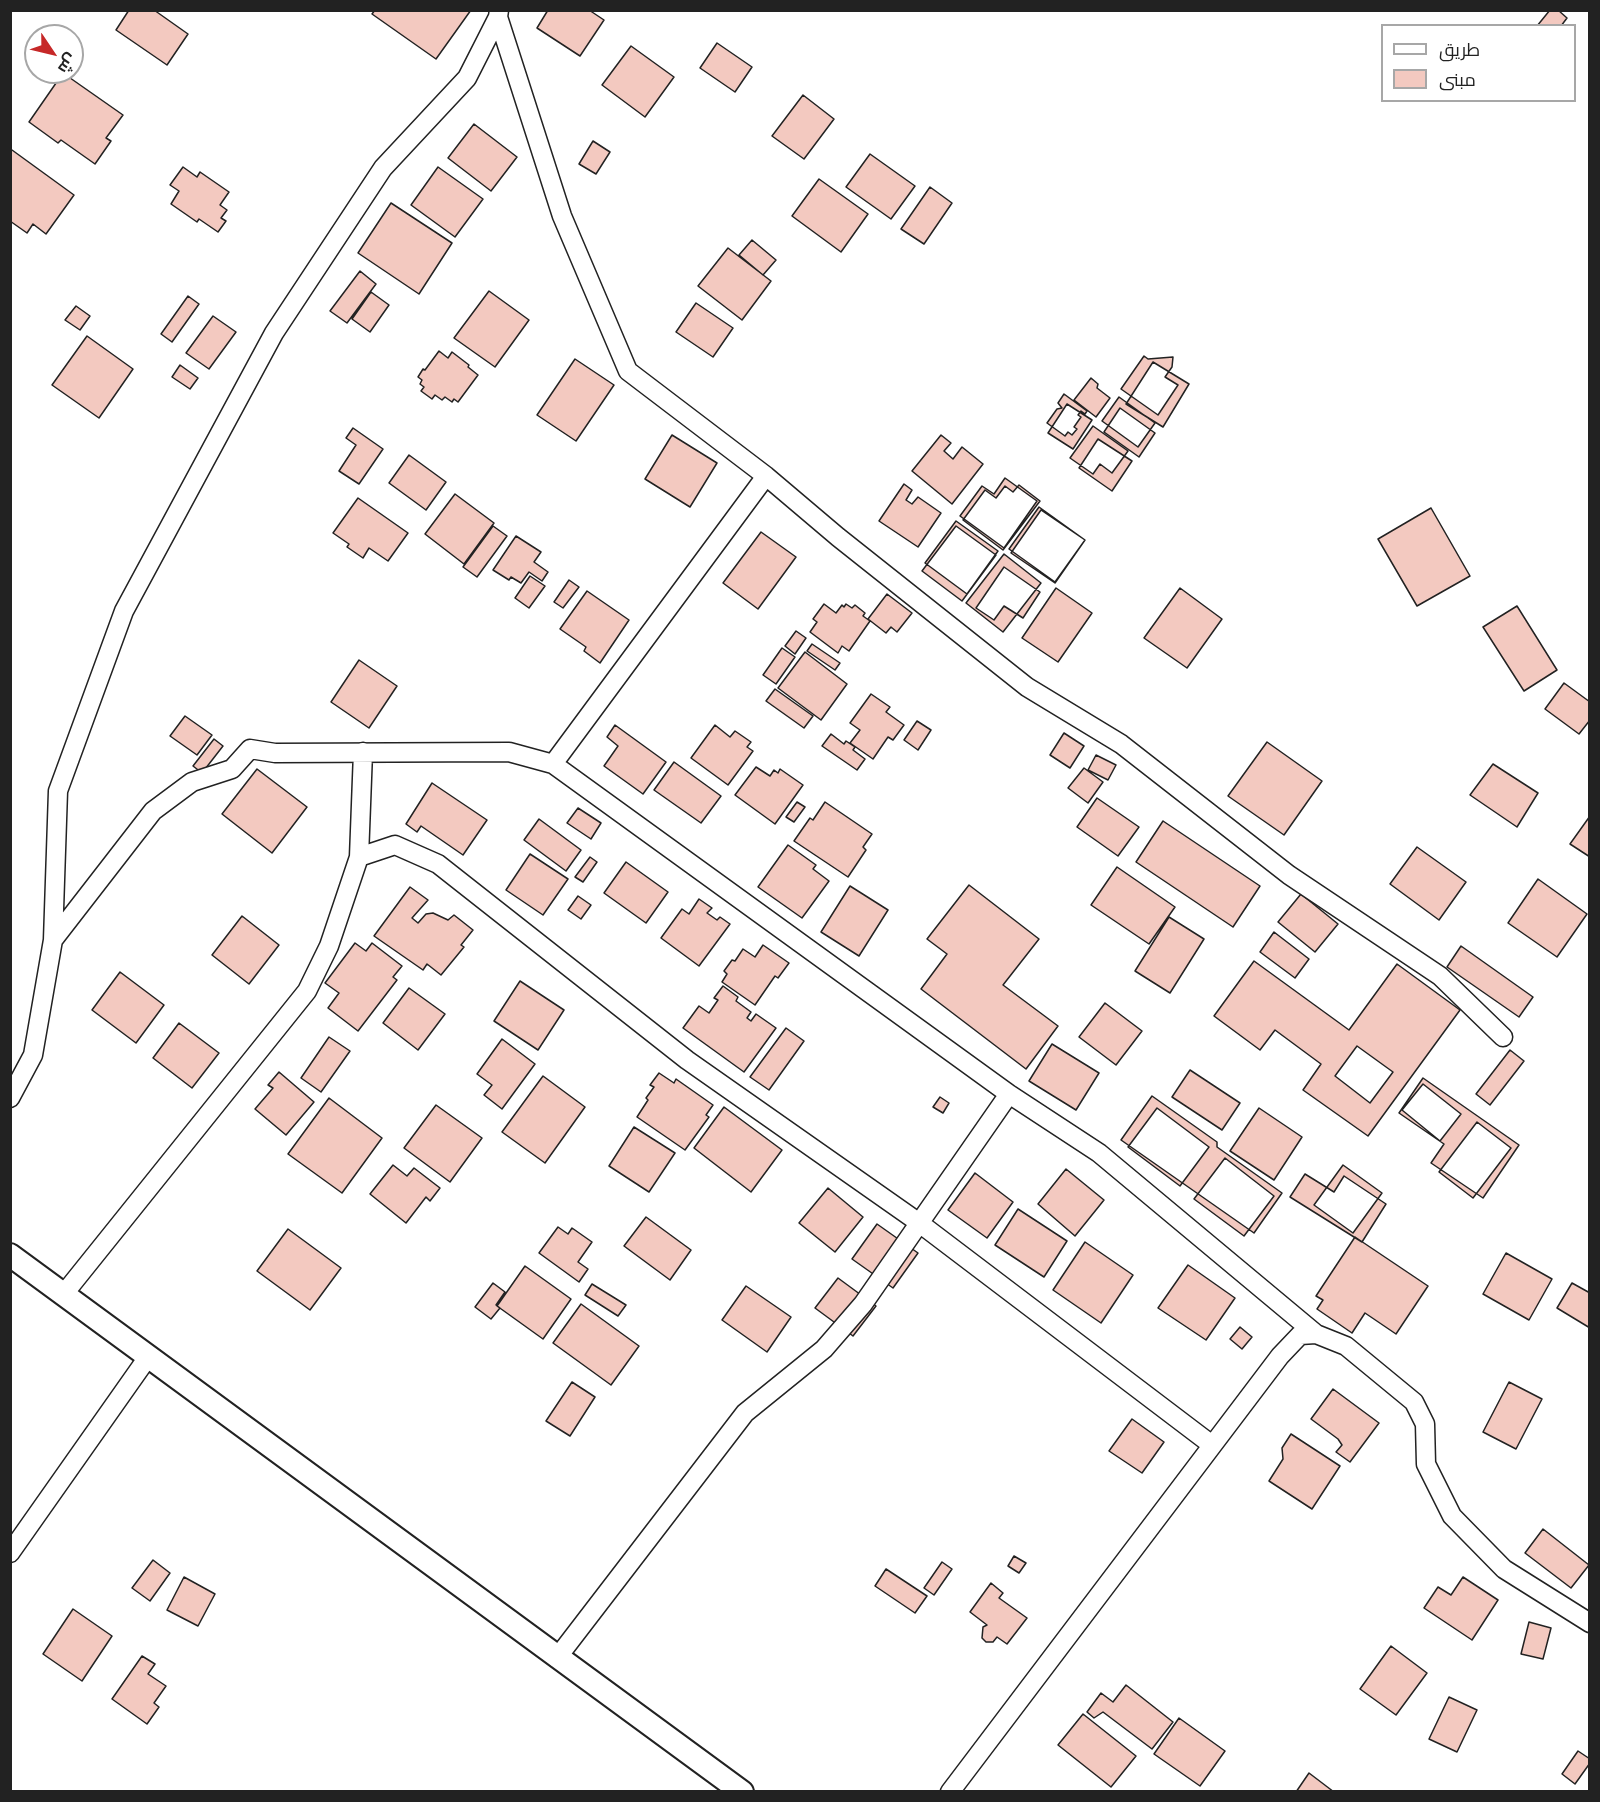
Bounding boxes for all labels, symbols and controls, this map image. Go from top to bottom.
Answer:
north arrow [24,24,84,84]
legend [1381,24,1576,102]
text: طريق [1439,39,1480,61]
text: ش [54,50,81,77]
text: مبنى [1439,69,1476,91]

